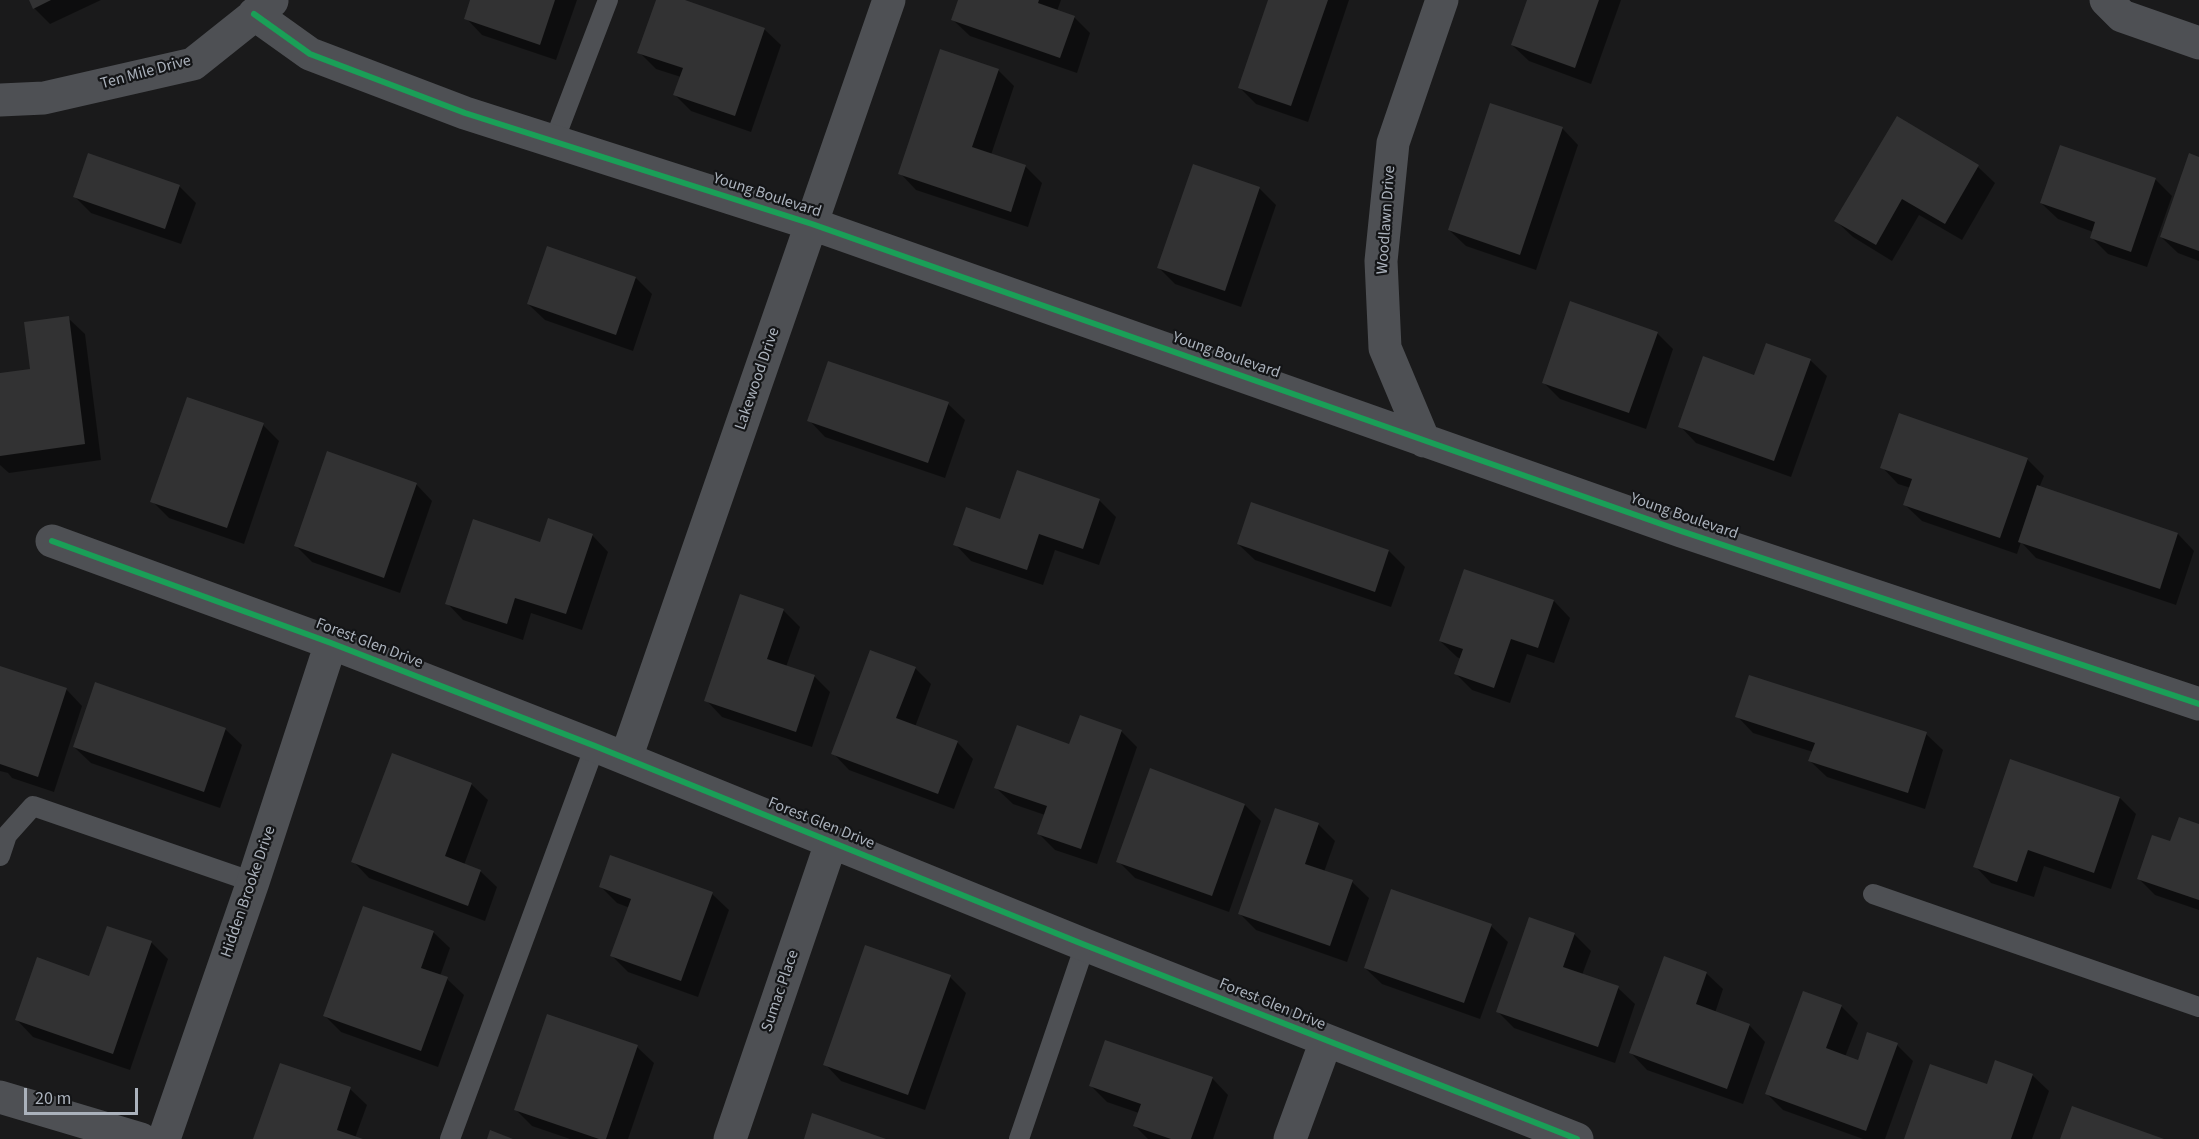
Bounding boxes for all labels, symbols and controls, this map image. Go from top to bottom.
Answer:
street label: Ten Mile Drive [99,52,193,94]
street label: Woodlawn Drive [1374,165,1400,275]
street label: Young Boulevard [710,169,824,223]
street label: Lakewood Drive [731,325,785,433]
street label: Young Boulevard [1170,329,1282,383]
street label: Young Boulevard [1628,490,1740,544]
street label: Forest Glen Drive [313,615,425,673]
street label: Forest Glen Drive [765,794,877,854]
street label: Hidden Brooke Drive [218,824,280,960]
street label: Sumac Place [758,948,804,1034]
street label: Forest Glen Drive [1216,975,1328,1035]
scale bar [27,1076,141,1114]
text: 20 m [35,1086,71,1111]

